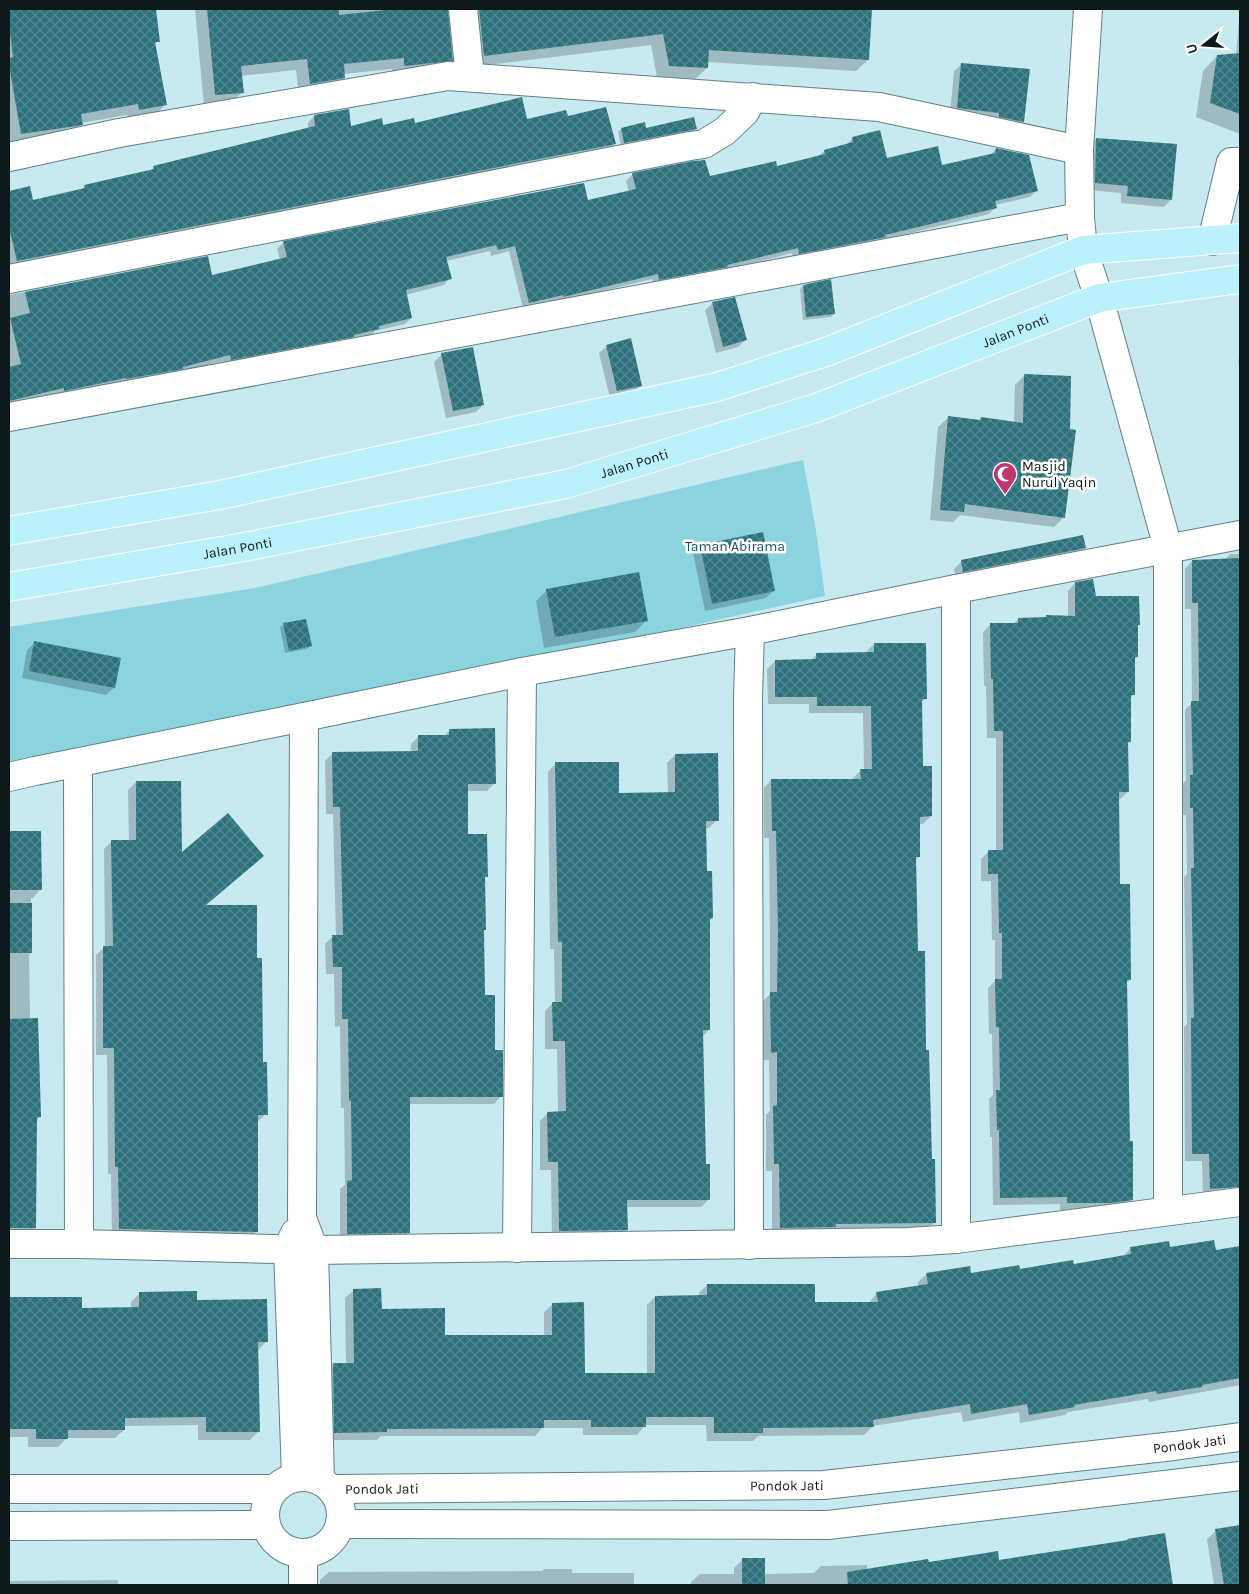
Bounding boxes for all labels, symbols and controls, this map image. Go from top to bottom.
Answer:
north arrow [1179,20,1229,70]
text: U [1183,42,1202,56]
street label: Jalan Ponti [980,310,1052,351]
street label: Jalan Ponti [599,445,671,482]
place label: Masjid Nurul Yaqin [1022,458,1096,491]
mosque icon: Masjid Nurul Yaqin [992,461,1018,495]
street label: Jalan Ponti [202,534,274,563]
park label: Taman Abirama [685,538,785,555]
street label: Pondok Jati [1152,1431,1227,1457]
street label: Pondok Jati [750,1477,824,1495]
street label: Pondok Jati [345,1480,419,1498]

